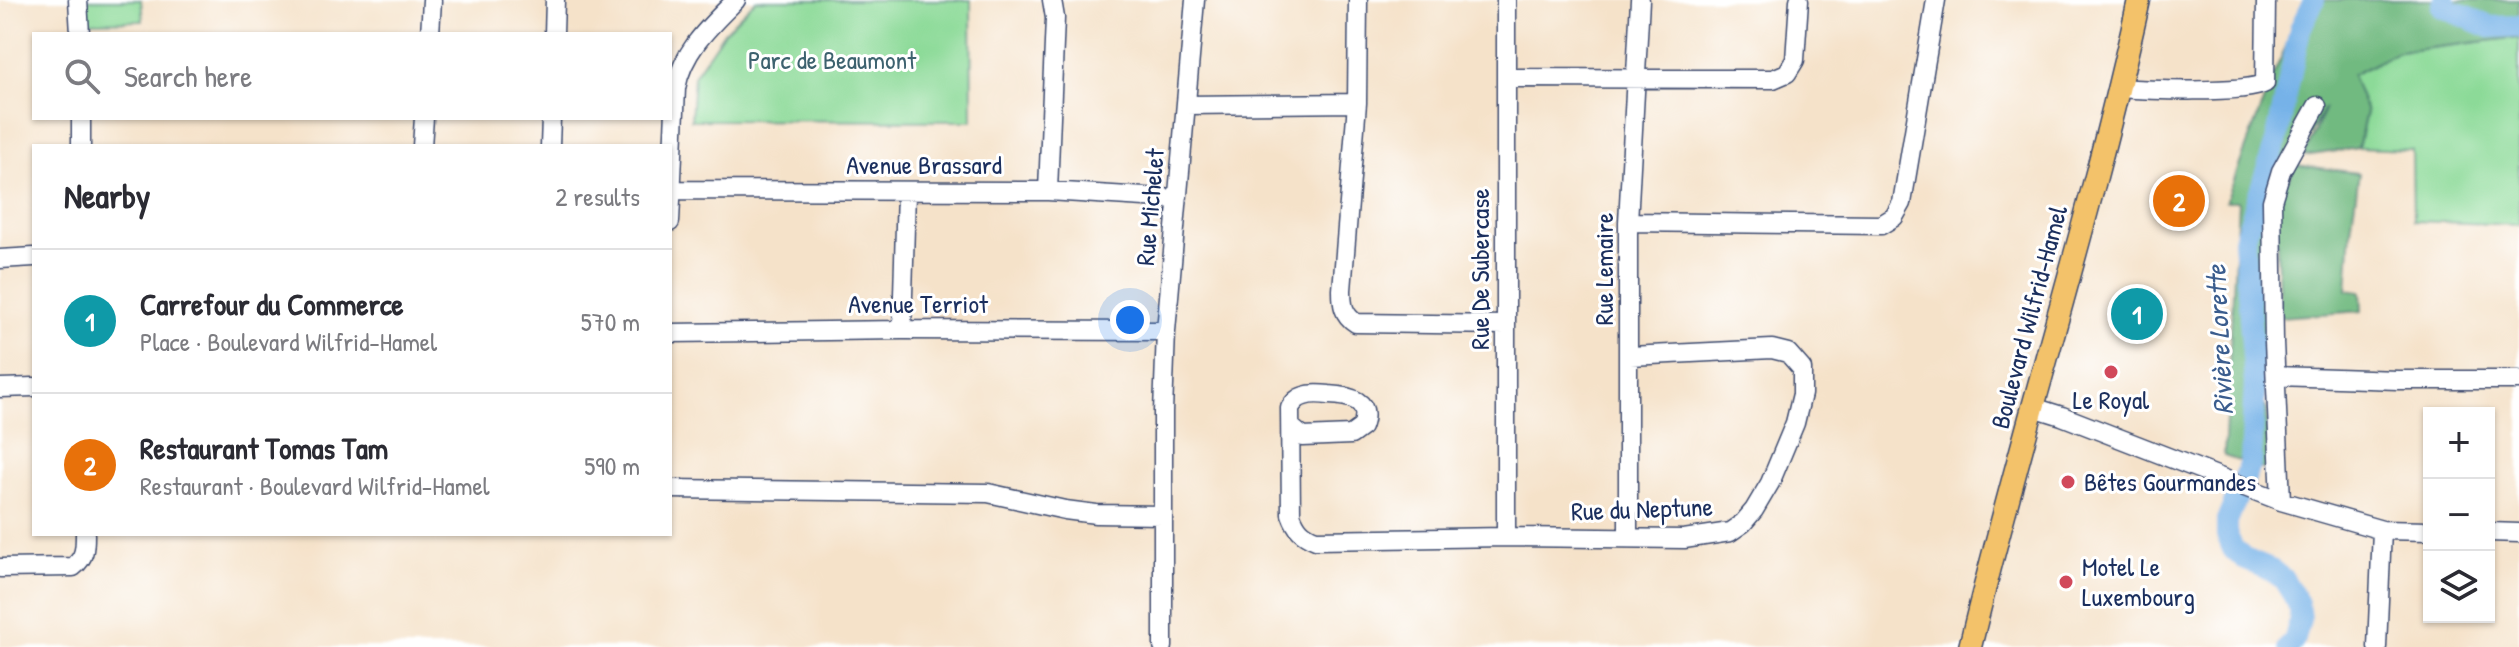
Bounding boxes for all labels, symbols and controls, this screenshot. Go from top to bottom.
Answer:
search box [32,32,672,120]
park label: Parc de Beaumont [748,42,917,77]
icon: search [60,54,104,98]
text: Search here [124,56,252,96]
street label: Rue Michelet [1127,146,1172,267]
street label: Avenue Brassard [846,147,1002,182]
pin: 2 [2153,171,2205,231]
text: Nearby [64,173,150,219]
text: 2 results [555,179,640,214]
street label: Rue De Subercase [1462,188,1497,350]
street label: Boulevard Wilfrid-Hamel [1982,201,2075,432]
street label: Rue Lemaire [1586,213,1621,325]
water label: Rivière Lorette [2196,262,2242,416]
text: Carrefour du Commerce [140,284,404,324]
pin: 1 [2111,284,2163,344]
street label: Avenue Terriot [848,286,989,321]
your location [1110,300,1150,340]
text: 1 [85,304,95,339]
text: 570 m [581,304,640,339]
text: Place · Boulevard Wilfrid-Hamel [140,324,437,359]
marker: Le Royal [2102,363,2120,381]
place label: Le Royal [2073,382,2149,417]
map controls [2423,407,2495,623]
button: + [2423,407,2495,479]
text: Restaurant Tomas Tam [140,428,388,468]
text: 2 [84,448,96,483]
text: 590 m [584,448,640,483]
place label: Bêtes Gourmandes [2084,464,2256,499]
text: Restaurant · Boulevard Wilfrid-Hamel [140,468,490,503]
marker: Bêtes Gourmandes [2059,473,2077,491]
button: − [2423,479,2495,551]
street label: Rue du Neptune [1571,489,1713,528]
place label: Motel Le Luxembourg [2082,549,2195,614]
button: layers [2423,551,2495,623]
marker: Motel Le Luxembourg [2057,573,2075,591]

